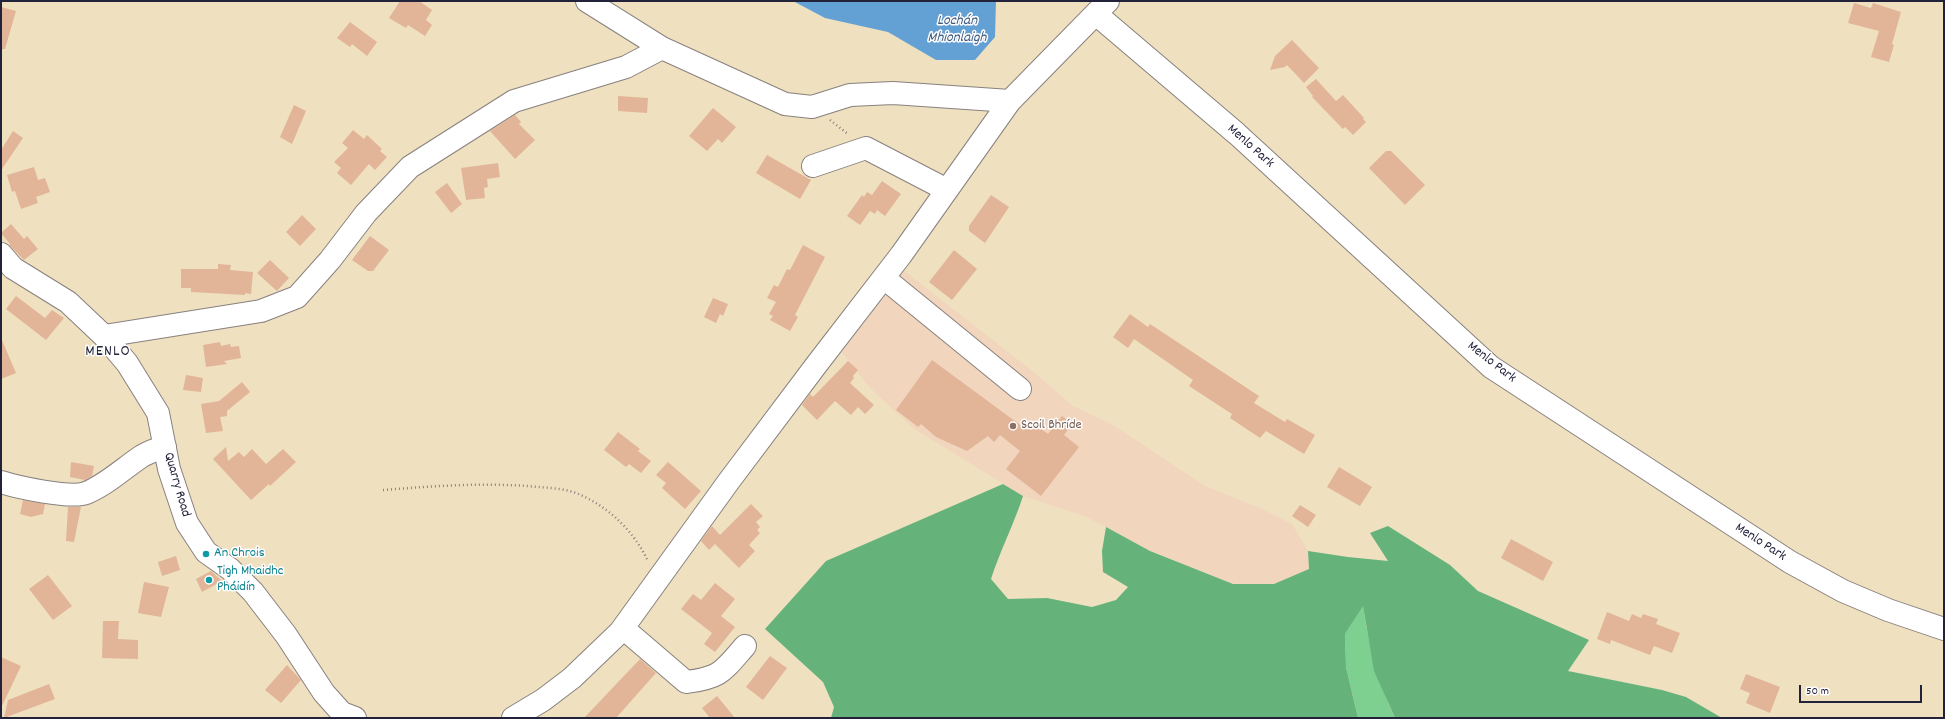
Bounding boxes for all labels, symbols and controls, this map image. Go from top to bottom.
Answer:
water label: Lochán Mhionlaigh [928,13,986,48]
street label: Menlo Park [1223,122,1277,172]
street label: Menlo Park [1463,339,1519,387]
district label: MENLO [85,343,131,363]
place label: Scoil Bhríde [1021,418,1082,434]
marker: Scoil Bhríde [1008,421,1018,431]
street label: Quarry Road [159,451,193,519]
street label: Menlo Park [1731,520,1789,566]
place label: An Chrois [214,546,265,562]
marker: An Chrois [201,549,211,559]
place label: Tigh Mhaidhc Pháidín [217,564,283,596]
marker: Tigh Mhaidhc Pháidín [204,575,214,585]
scale bar [1801,677,1924,703]
text: 50 m [1806,683,1829,700]

